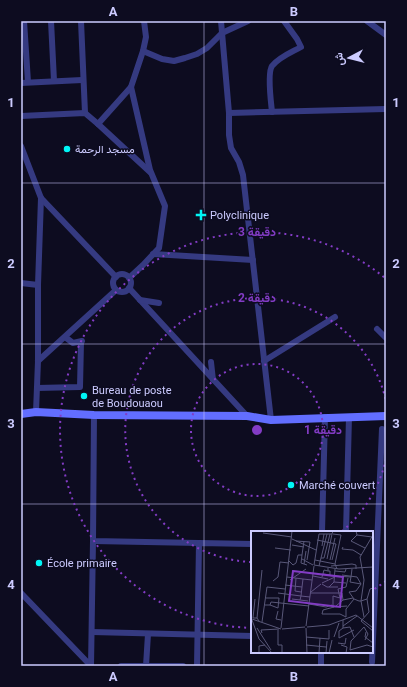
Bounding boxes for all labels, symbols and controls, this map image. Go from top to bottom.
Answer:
text: A [109,4,118,19]
text: B [290,4,298,19]
north arrow [329,38,369,78]
text: ش [332,52,347,67]
text: 1 [7,95,15,110]
text: 1 [392,95,400,110]
place label: مسجد الرحمة [75,143,135,156]
marker: مسجد الرحمة [62,144,72,154]
marker: Polyclinique [195,209,207,221]
place label: Polyclinique [210,209,269,222]
text: 3 دقيقة [238,225,276,239]
text: 2 [7,256,15,271]
text: 2 [392,256,400,271]
text: 2 دقيقة [238,291,276,305]
place label: Bureau de poste de Boudouaou [92,384,172,410]
marker: Bureau de poste de Boudouaou [79,391,89,401]
text: 3 [7,416,15,431]
text: 3 [392,416,400,431]
centre of rings [250,423,264,437]
text: 1 دقيقة [304,423,342,437]
place label: Marché couvert [299,479,376,492]
marker: Marché couvert [286,480,296,490]
inset map [251,531,373,653]
place label: École primaire [47,557,117,570]
marker: École primaire [34,558,44,568]
text: 4 [7,577,15,592]
text: 4 [392,577,400,592]
text: A [109,669,118,684]
text: B [290,669,298,684]

